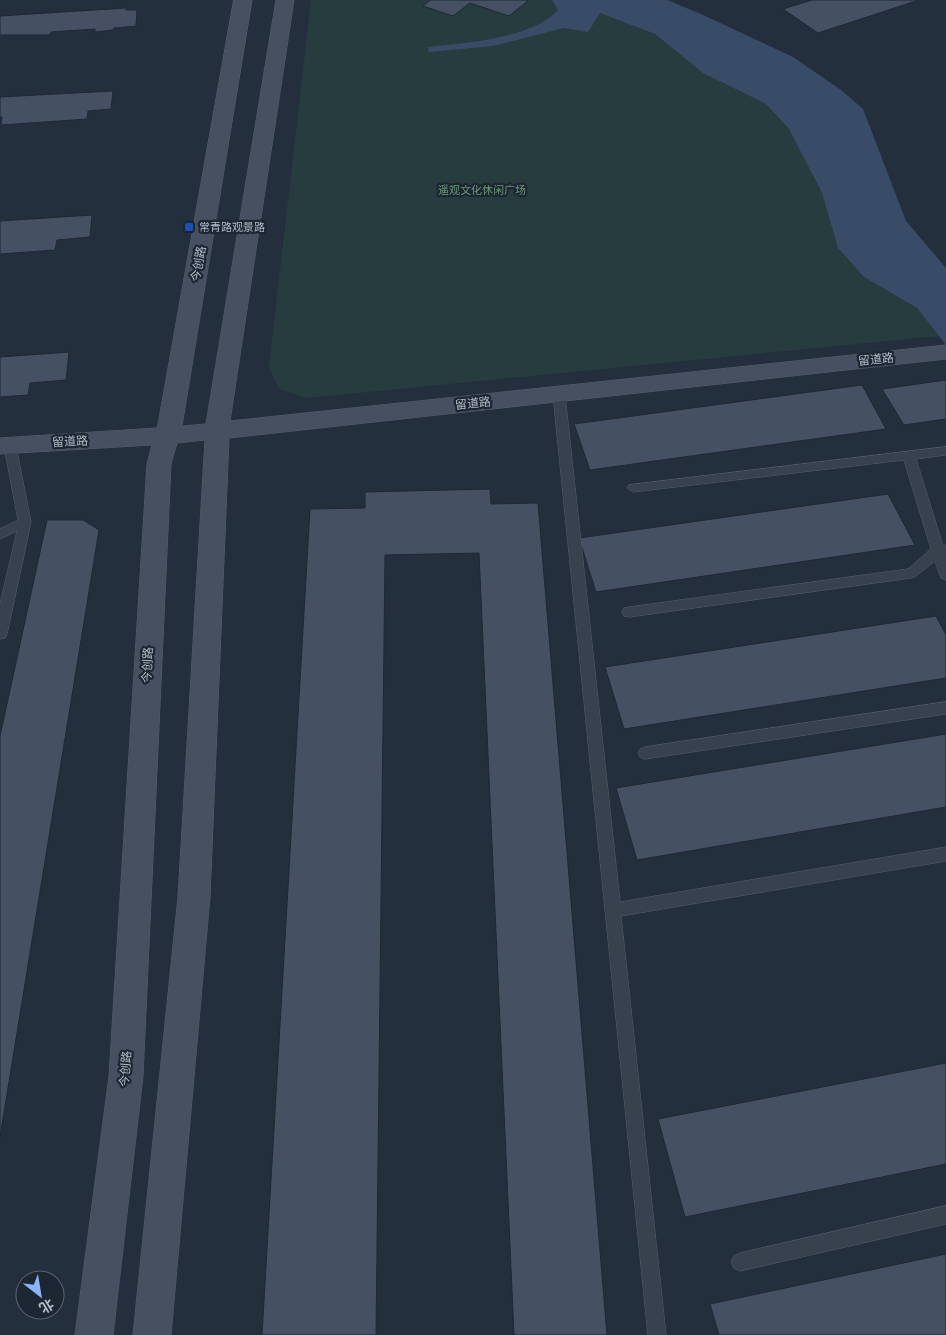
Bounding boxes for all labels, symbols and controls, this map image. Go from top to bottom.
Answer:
park label: 遥观文化休闲广场 [438,183,526,198]
place label: 常青路观景路 [199,220,265,235]
marker: 常青路观景路 [183,221,195,233]
street label: 今创路 [188,245,210,283]
street label: 留道路 [857,350,895,370]
street label: 留道路 [454,394,492,414]
street label: 留道路 [52,433,88,451]
street label: 今创路 [139,647,157,683]
street label: 今创路 [116,1050,136,1088]
north arrow [15,1270,65,1320]
text: 北 [35,1293,57,1317]

